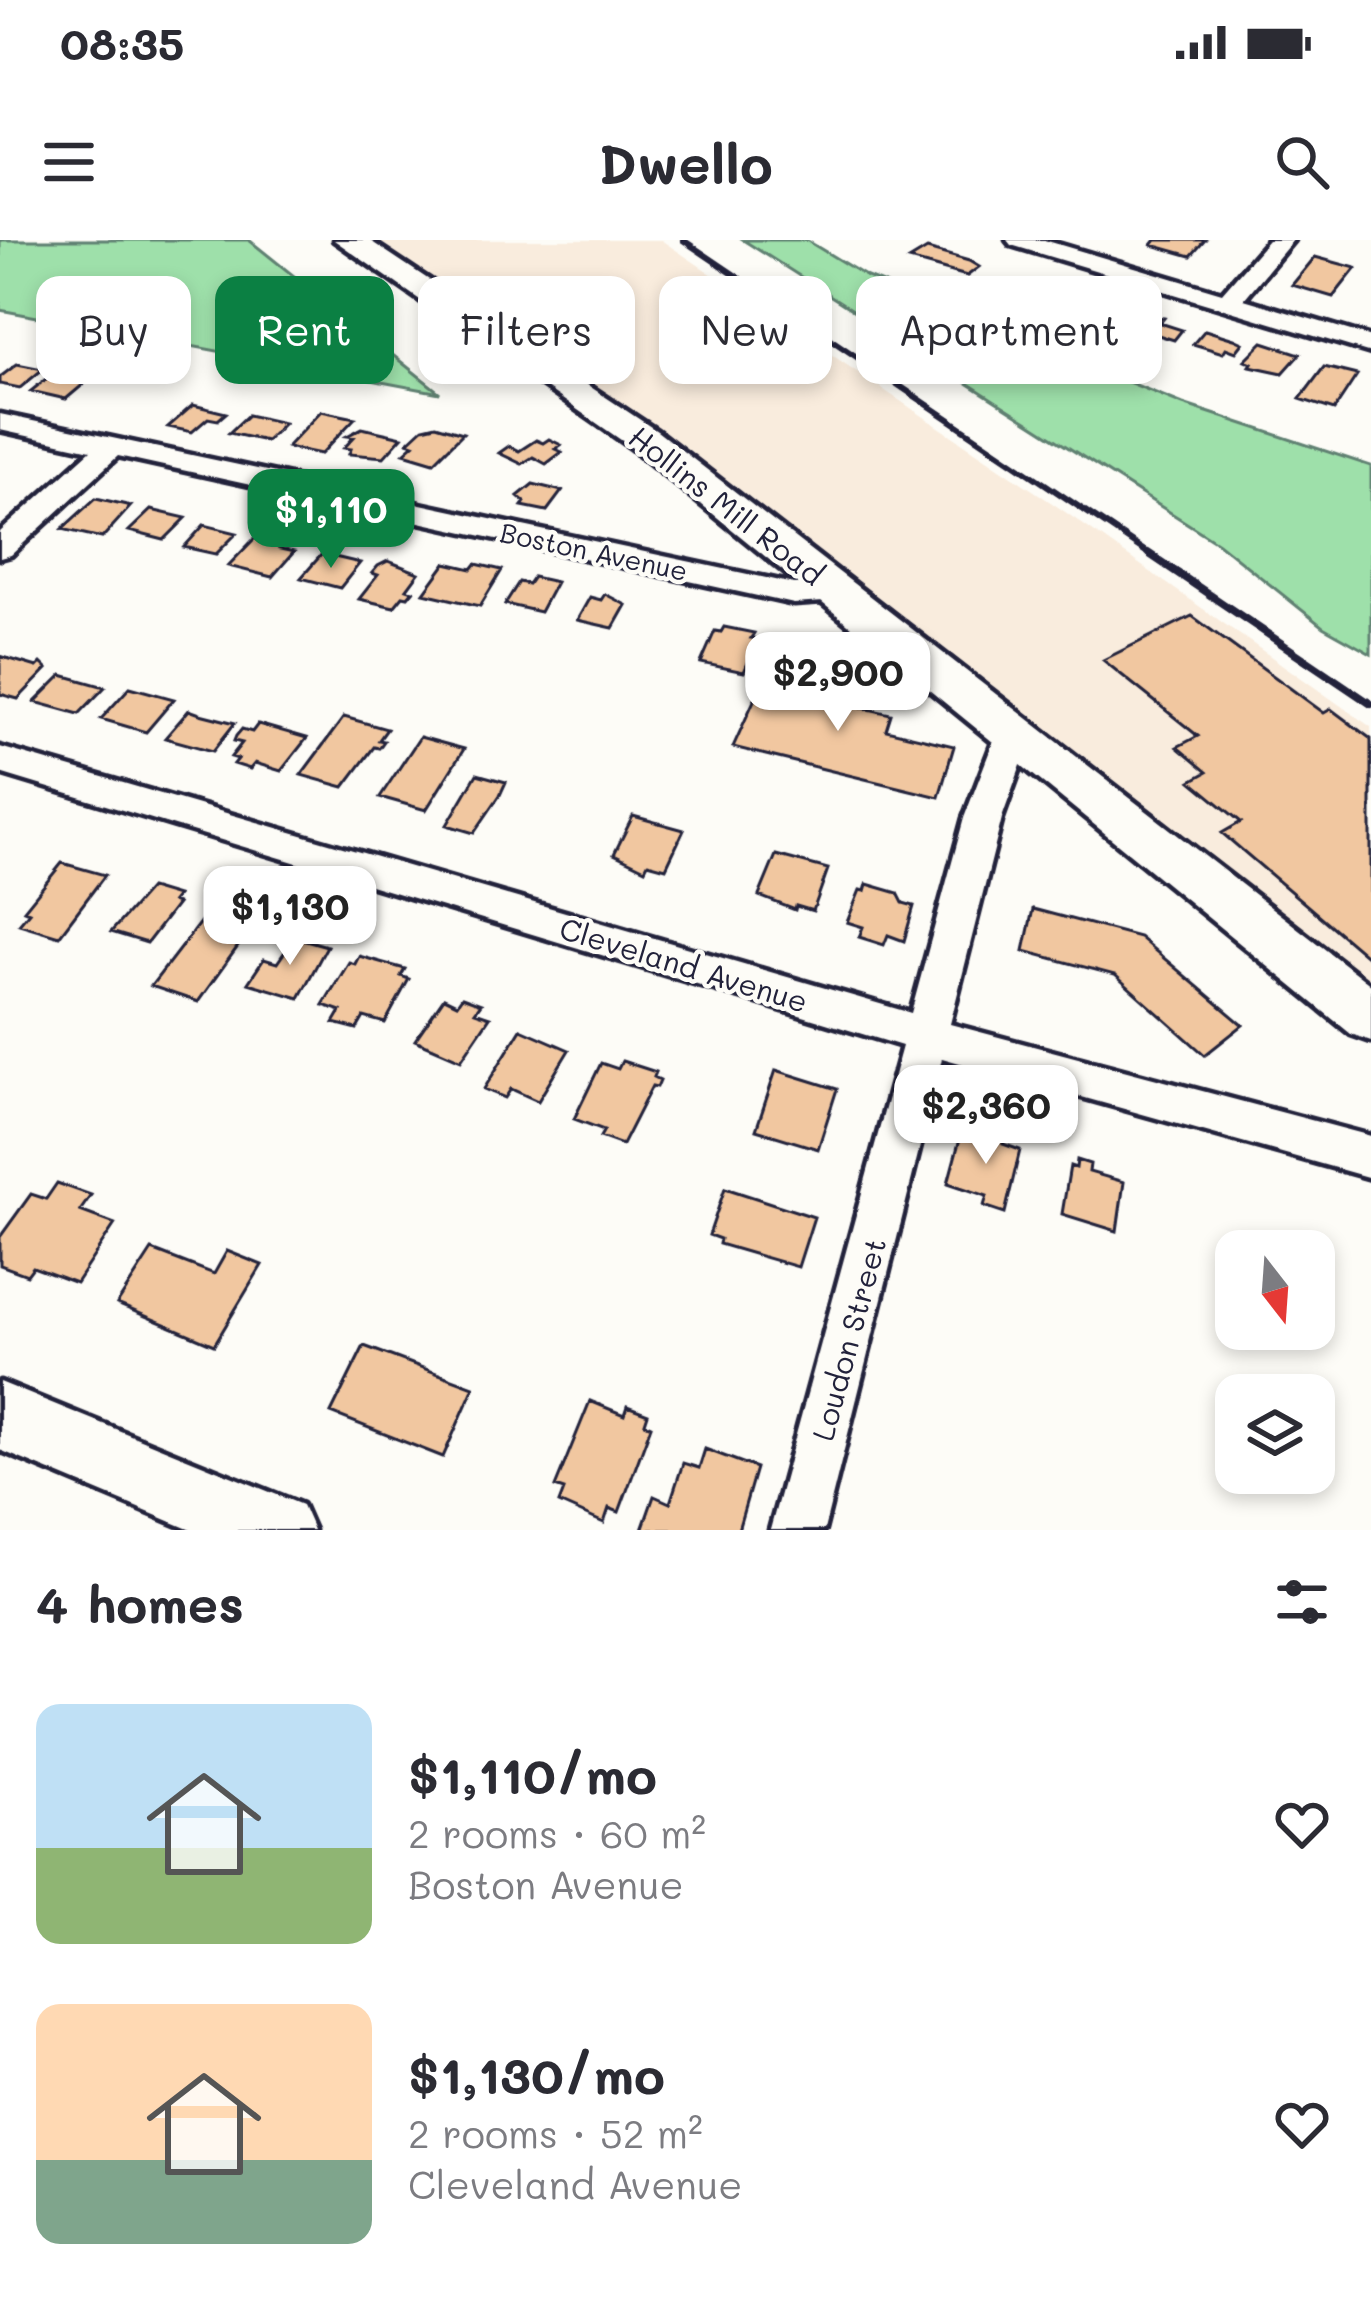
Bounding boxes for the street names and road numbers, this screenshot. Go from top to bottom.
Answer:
street label: Hollins Mill Road [621,416,833,594]
street label: Boston Avenue [497,514,691,588]
street label: Cleveland Avenue [555,907,813,1021]
street label: Loudon Street [802,1233,894,1445]

